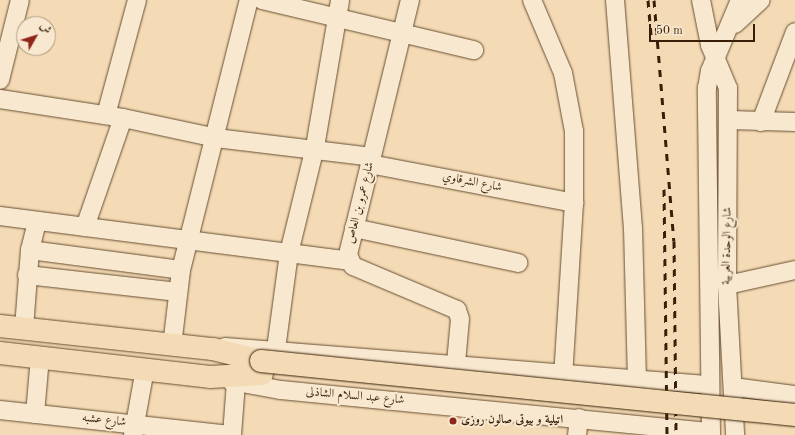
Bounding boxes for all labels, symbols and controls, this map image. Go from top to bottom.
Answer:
north arrow [16,16,56,56]
scale bar [651,16,757,42]
text: ش [37,21,53,36]
text: 50 m [656,25,683,37]
street label: شارع عمرو بن العاص [344,161,378,245]
street label: شارع الشرقاوي [441,170,503,196]
street label: شارع الوحدة العربية [720,207,736,285]
street label: شارع عبد السلام الشاذلى [305,386,405,408]
street label: شارع عشبه [81,412,127,430]
place label: اتيلية و بيوتى صالون روزى [461,414,563,428]
marker: اتيلية و بيوتى صالون روزى [448,416,458,426]

